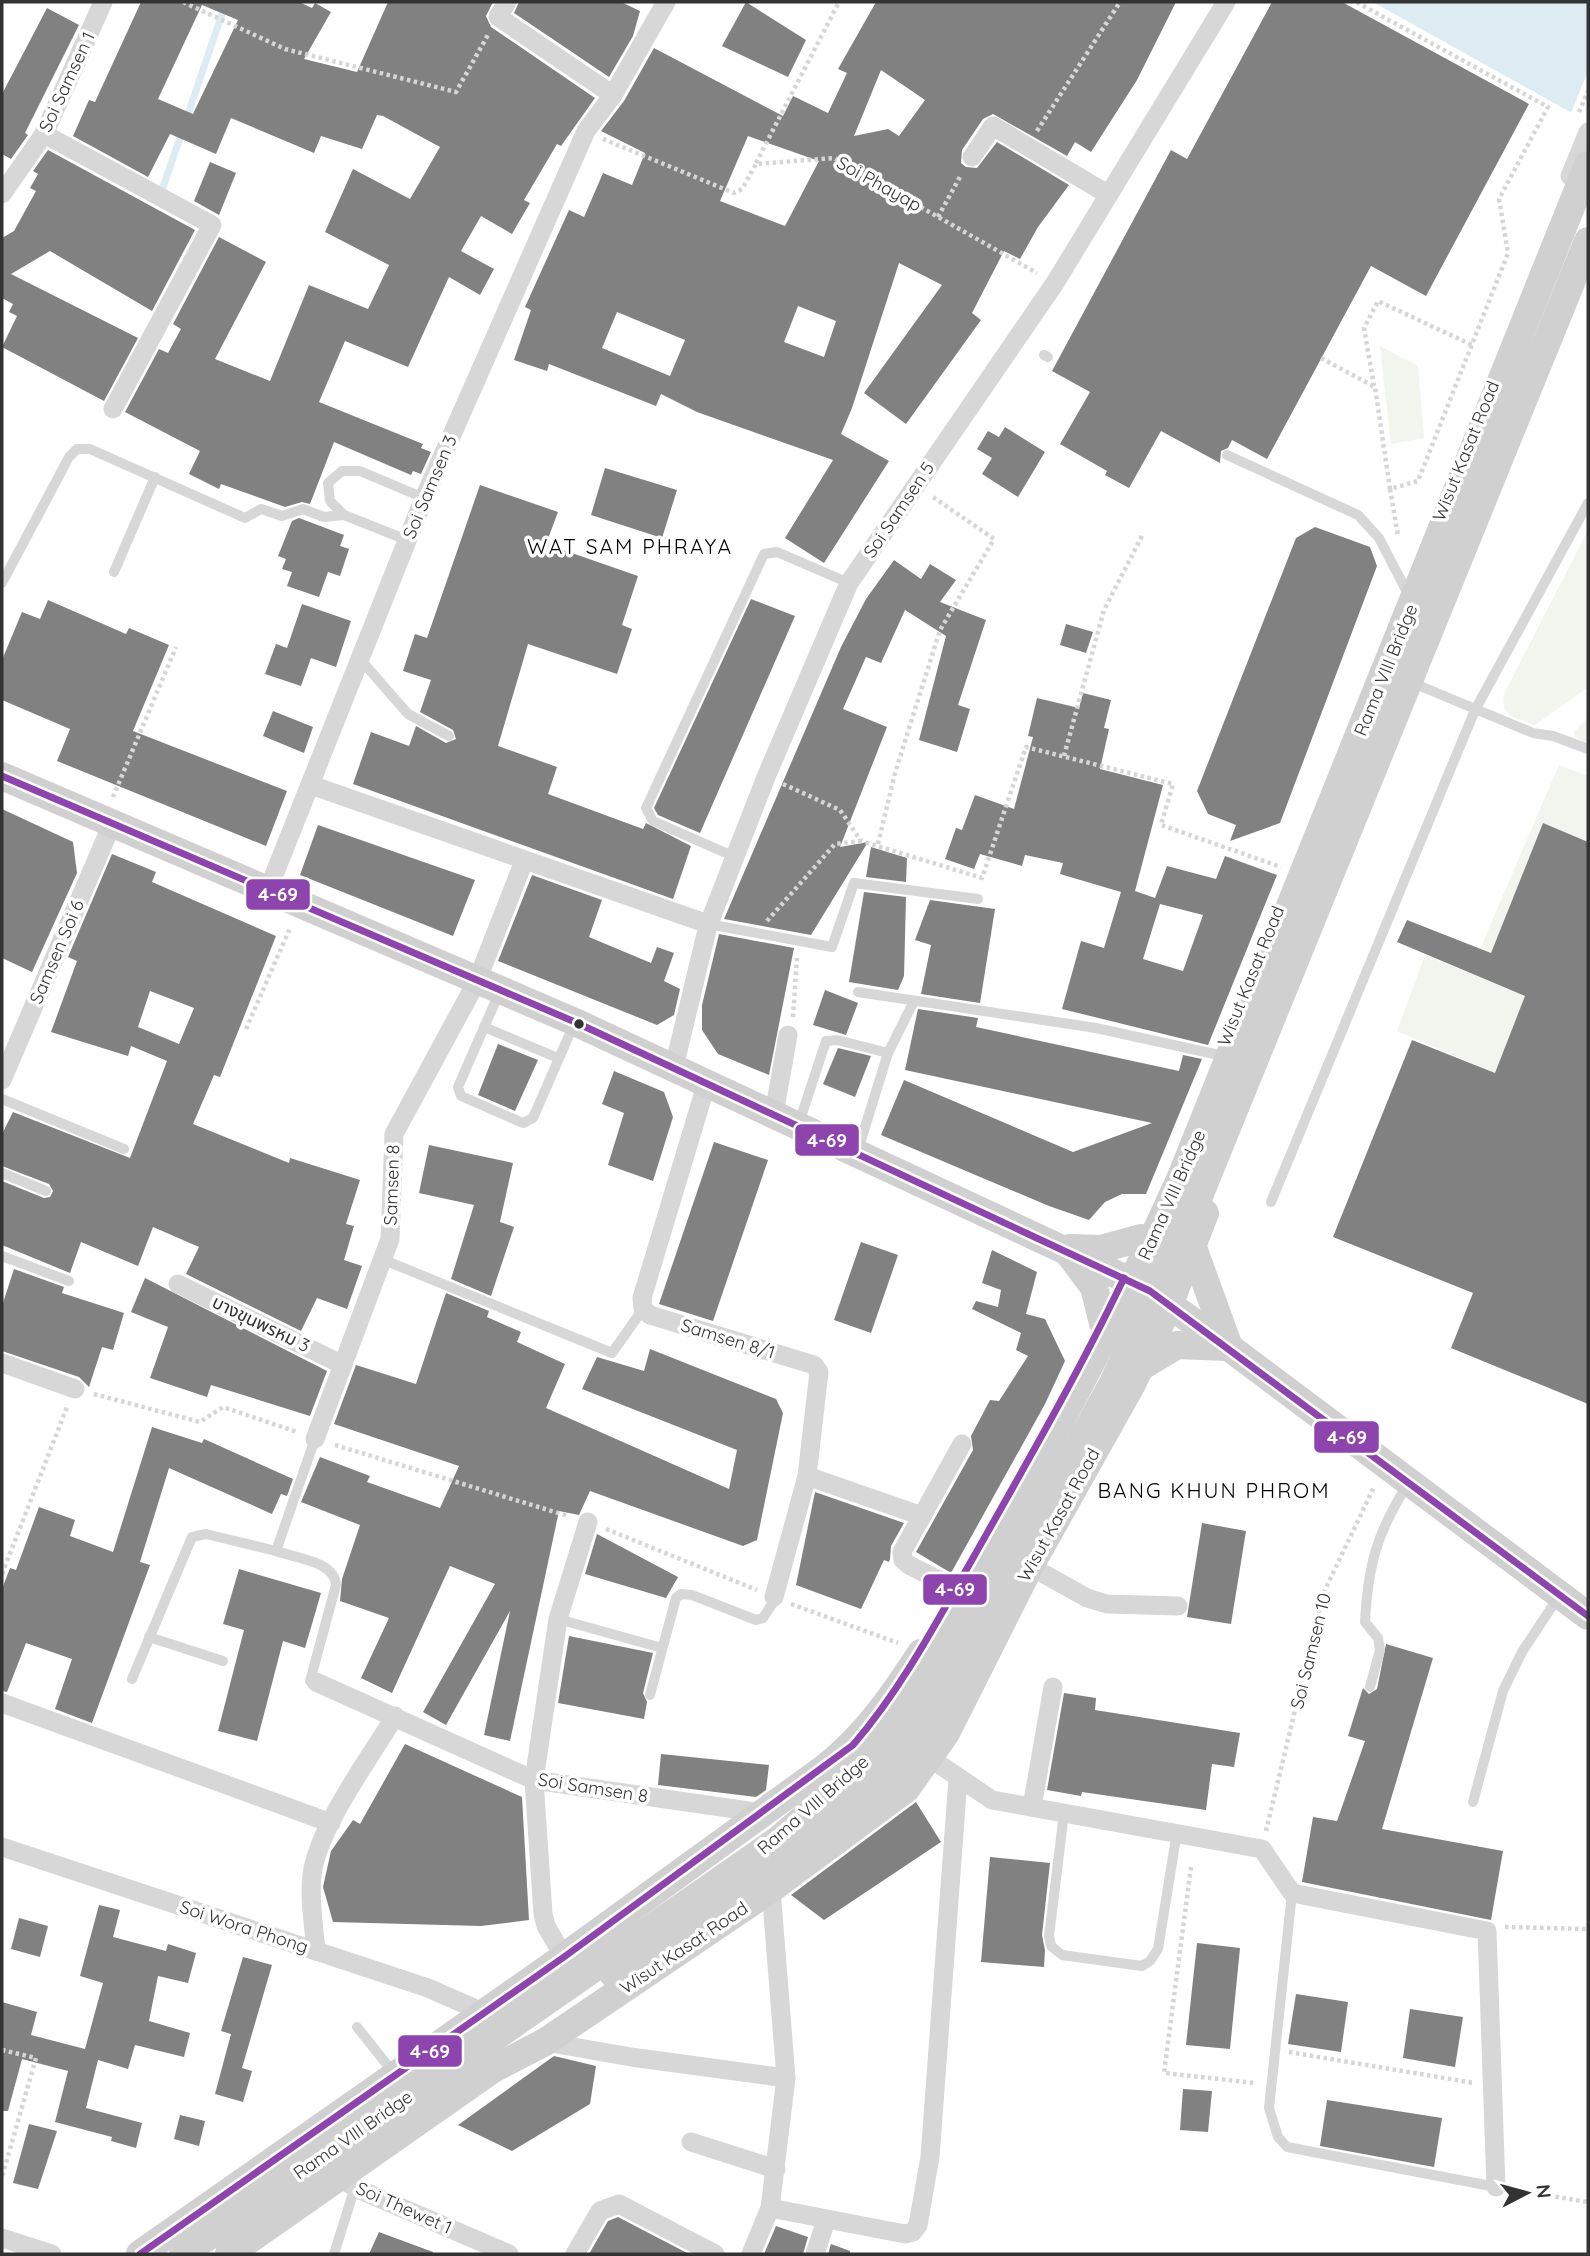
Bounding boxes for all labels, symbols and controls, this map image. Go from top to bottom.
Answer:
street label: Soi Samsen 1 [33,28,100,135]
street label: Soi Phayap [833,151,926,216]
street label: Wisut Kasat Road [1427,377,1504,524]
street label: Soi Samsen 3 [397,431,462,542]
street label: Soi Samsen 5 [858,457,939,562]
district label: WAT SAM PHRAYA [527,533,733,559]
street label: Rama VIII Bridge [1349,601,1422,739]
line badge: 4-69 [245,878,311,911]
text: 4-69 [258,882,298,906]
street label: Samsen Soi 6 [24,896,89,1007]
street label: Wisut Kasat Road [1212,902,1289,1049]
unlabelled marker [572,1017,586,1031]
line badge: 4-69 [794,1123,860,1157]
street label: Rama VIII Bridge [1133,1126,1211,1263]
text: 4-69 [807,1128,847,1152]
street label: Samsen 8 [379,1144,404,1226]
street label: บางขุนพรหม 3 [209,1290,314,1357]
street label: Samsen 8/1 [678,1313,778,1364]
line badge: 4-69 [1313,1420,1380,1454]
text: 4-69 [1327,1425,1367,1449]
street label: Wisut Kasat Road [1012,1444,1105,1586]
district label: BANG KHUN PHROM [1097,1477,1331,1503]
line badge: 4-69 [922,1573,988,1606]
text: 4-69 [935,1577,975,1601]
street label: Soi Samsen 10 [1285,1591,1336,1711]
street label: Rama VIII Bridge [752,1750,873,1859]
street label: Soi Samsen 8 [537,1767,650,1808]
street label: Soi Wora Phong [177,1895,311,1958]
street label: Wisut Kasat Road [615,1896,752,1999]
line badge: 4-69 [397,2034,463,2068]
text: 4-69 [410,2039,450,2063]
street label: Rama VIII Bridge [289,2085,417,2184]
north arrow [1492,2158,1562,2228]
street label: Soi Thewet 1 [353,2176,456,2239]
text: N [1531,2183,1557,2199]

